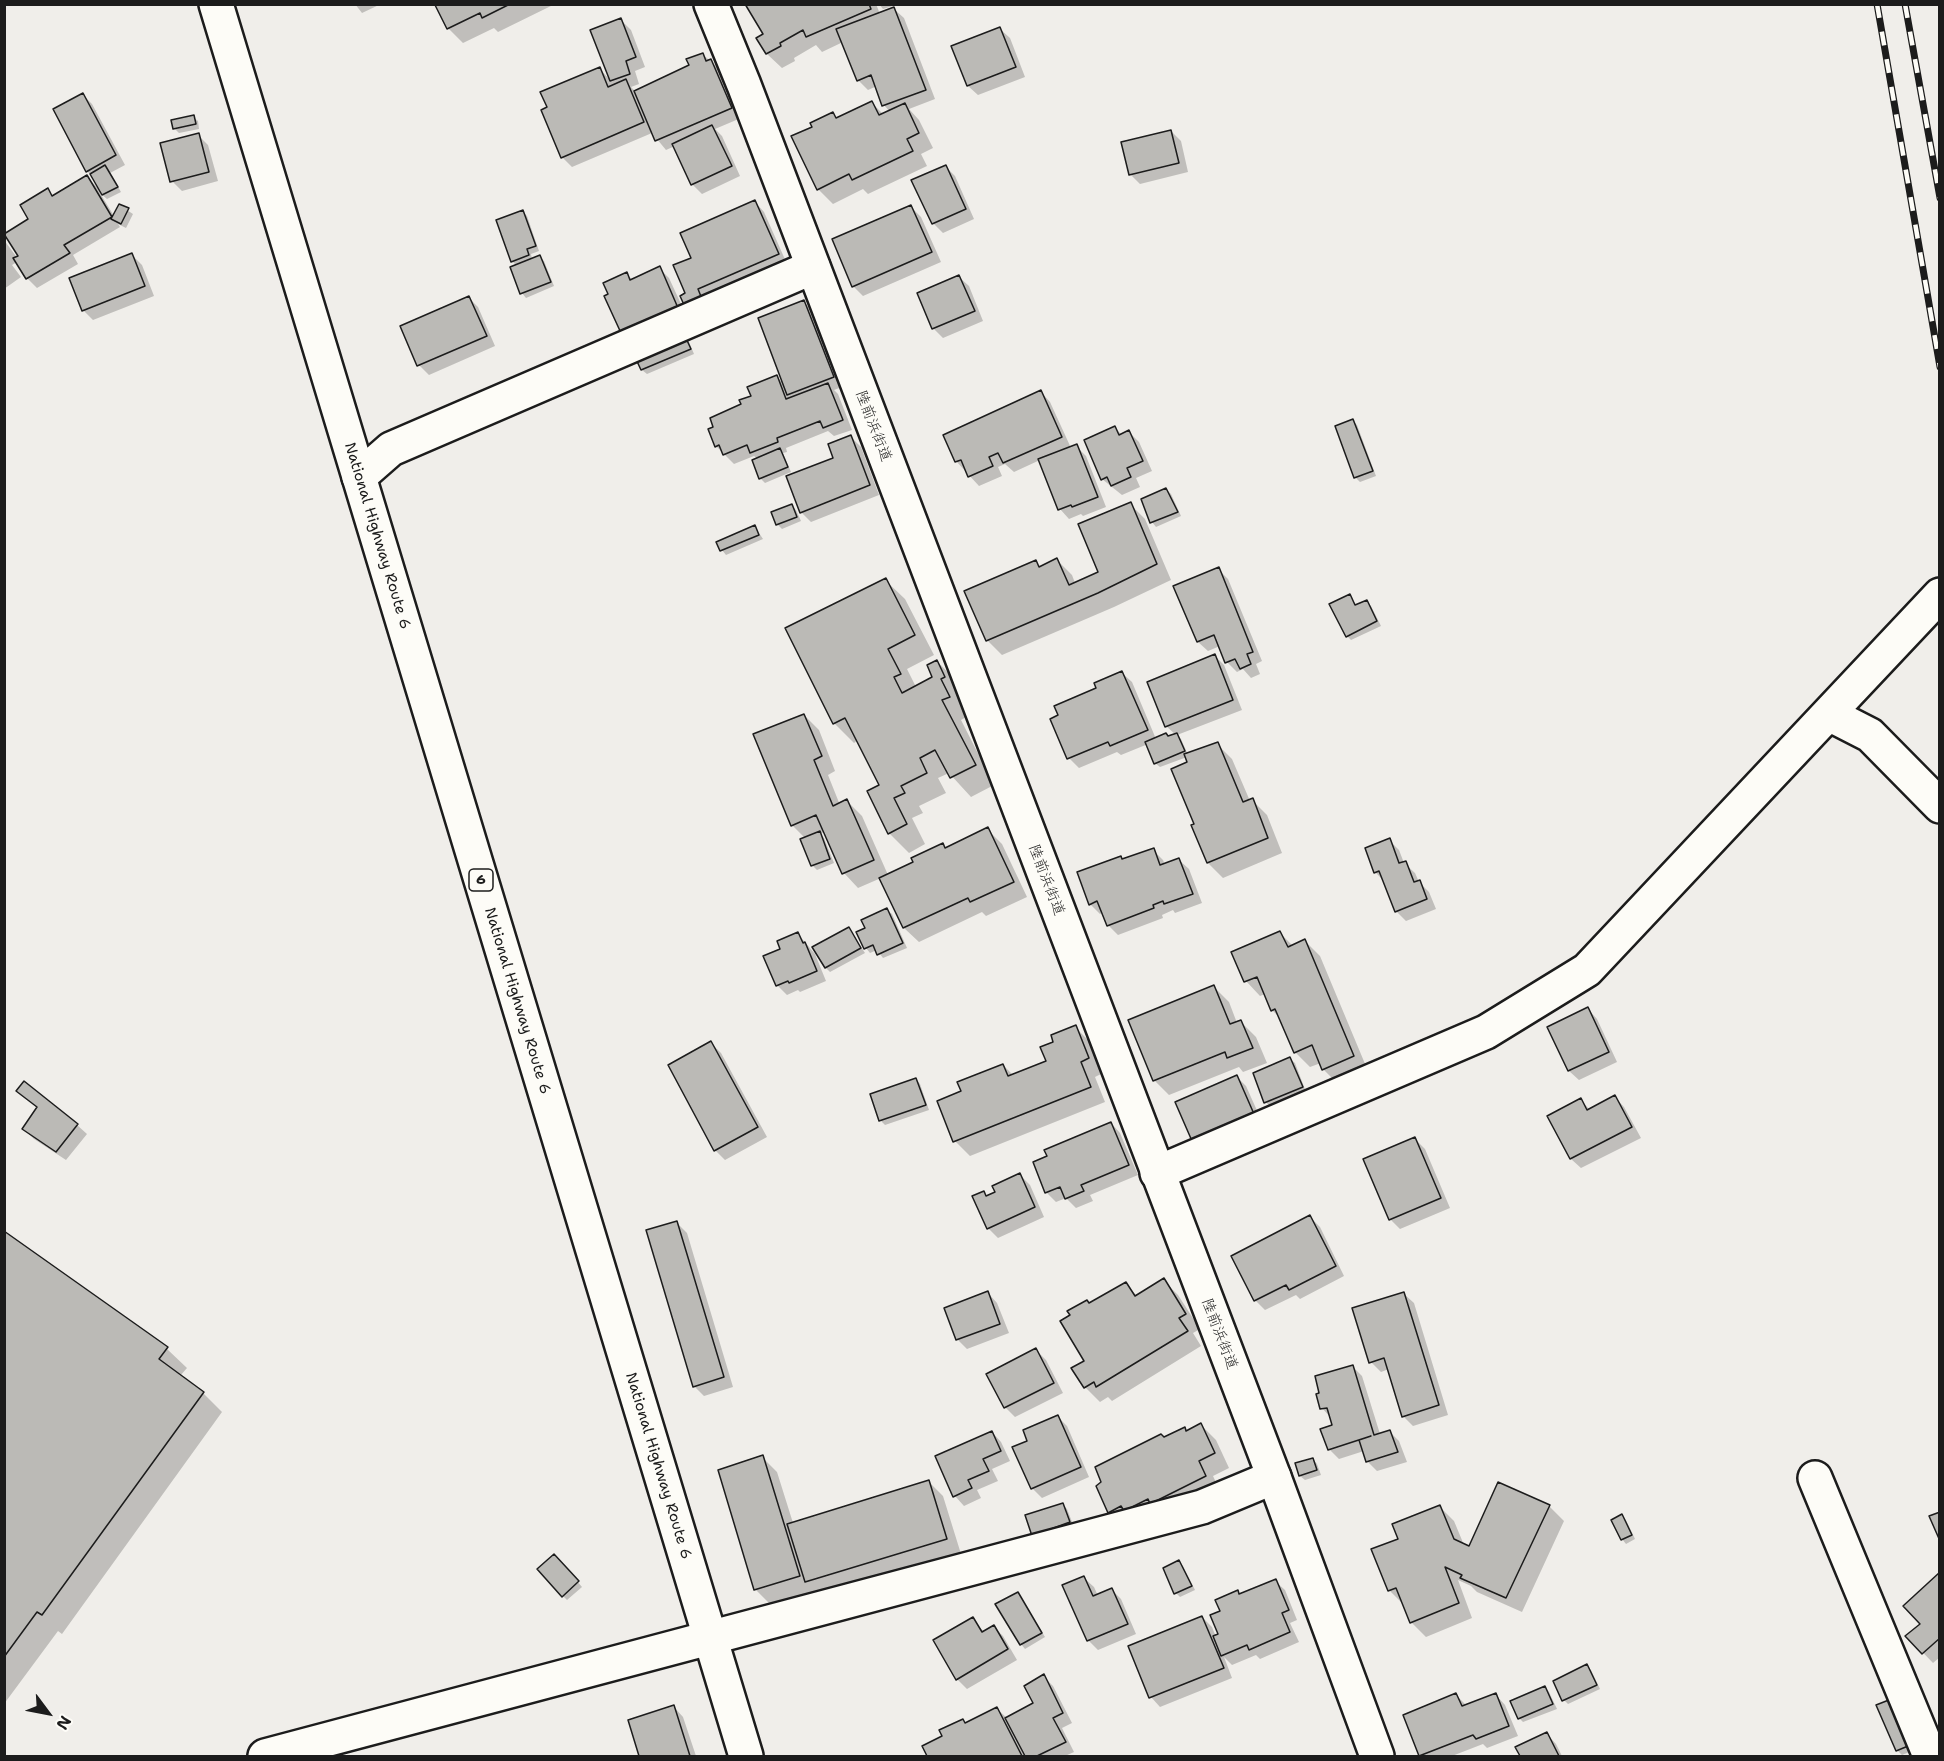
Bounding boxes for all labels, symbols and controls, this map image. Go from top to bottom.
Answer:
street label: 陸前浜街道 [851,388,895,464]
street label: National Highway Route 6 [340,441,414,631]
street label: 陸前浜街道 [1024,842,1068,918]
road number: 6 [469,869,493,891]
street label: National Highway Route 6 [480,906,554,1096]
street label: 陸前浜街道 [1197,1296,1241,1372]
street label: National Highway Route 6 [621,1371,695,1561]
north arrow [18,1683,78,1743]
text: N [51,1712,76,1734]

